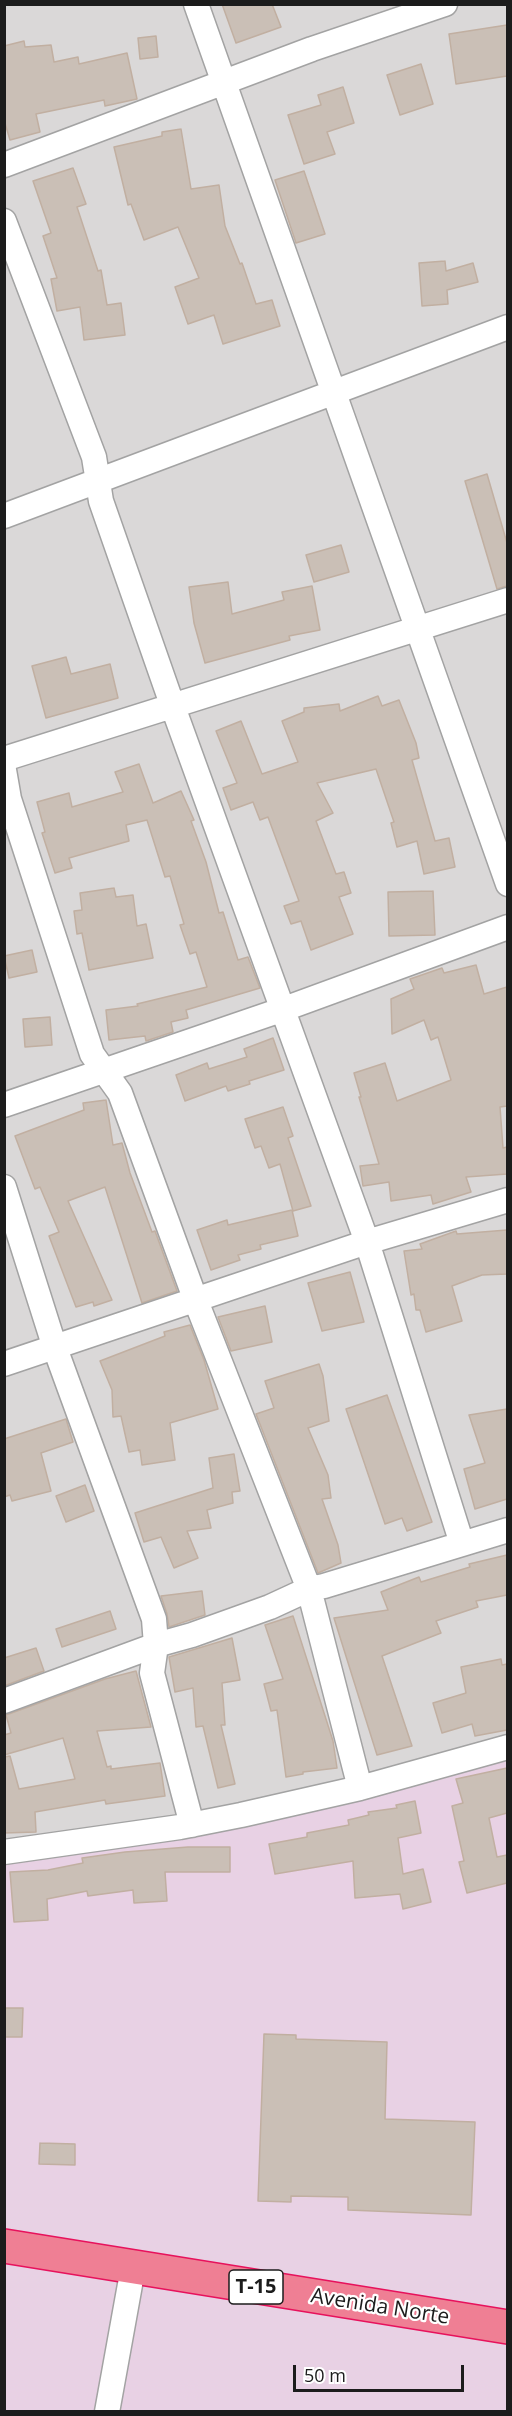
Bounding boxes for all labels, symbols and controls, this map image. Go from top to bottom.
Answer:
road number: T-15 [229,2270,283,2304]
street label: Avenida Norte [309,2284,451,2330]
scale bar [296,2353,467,2391]
text: 50 m [304,2363,346,2387]

